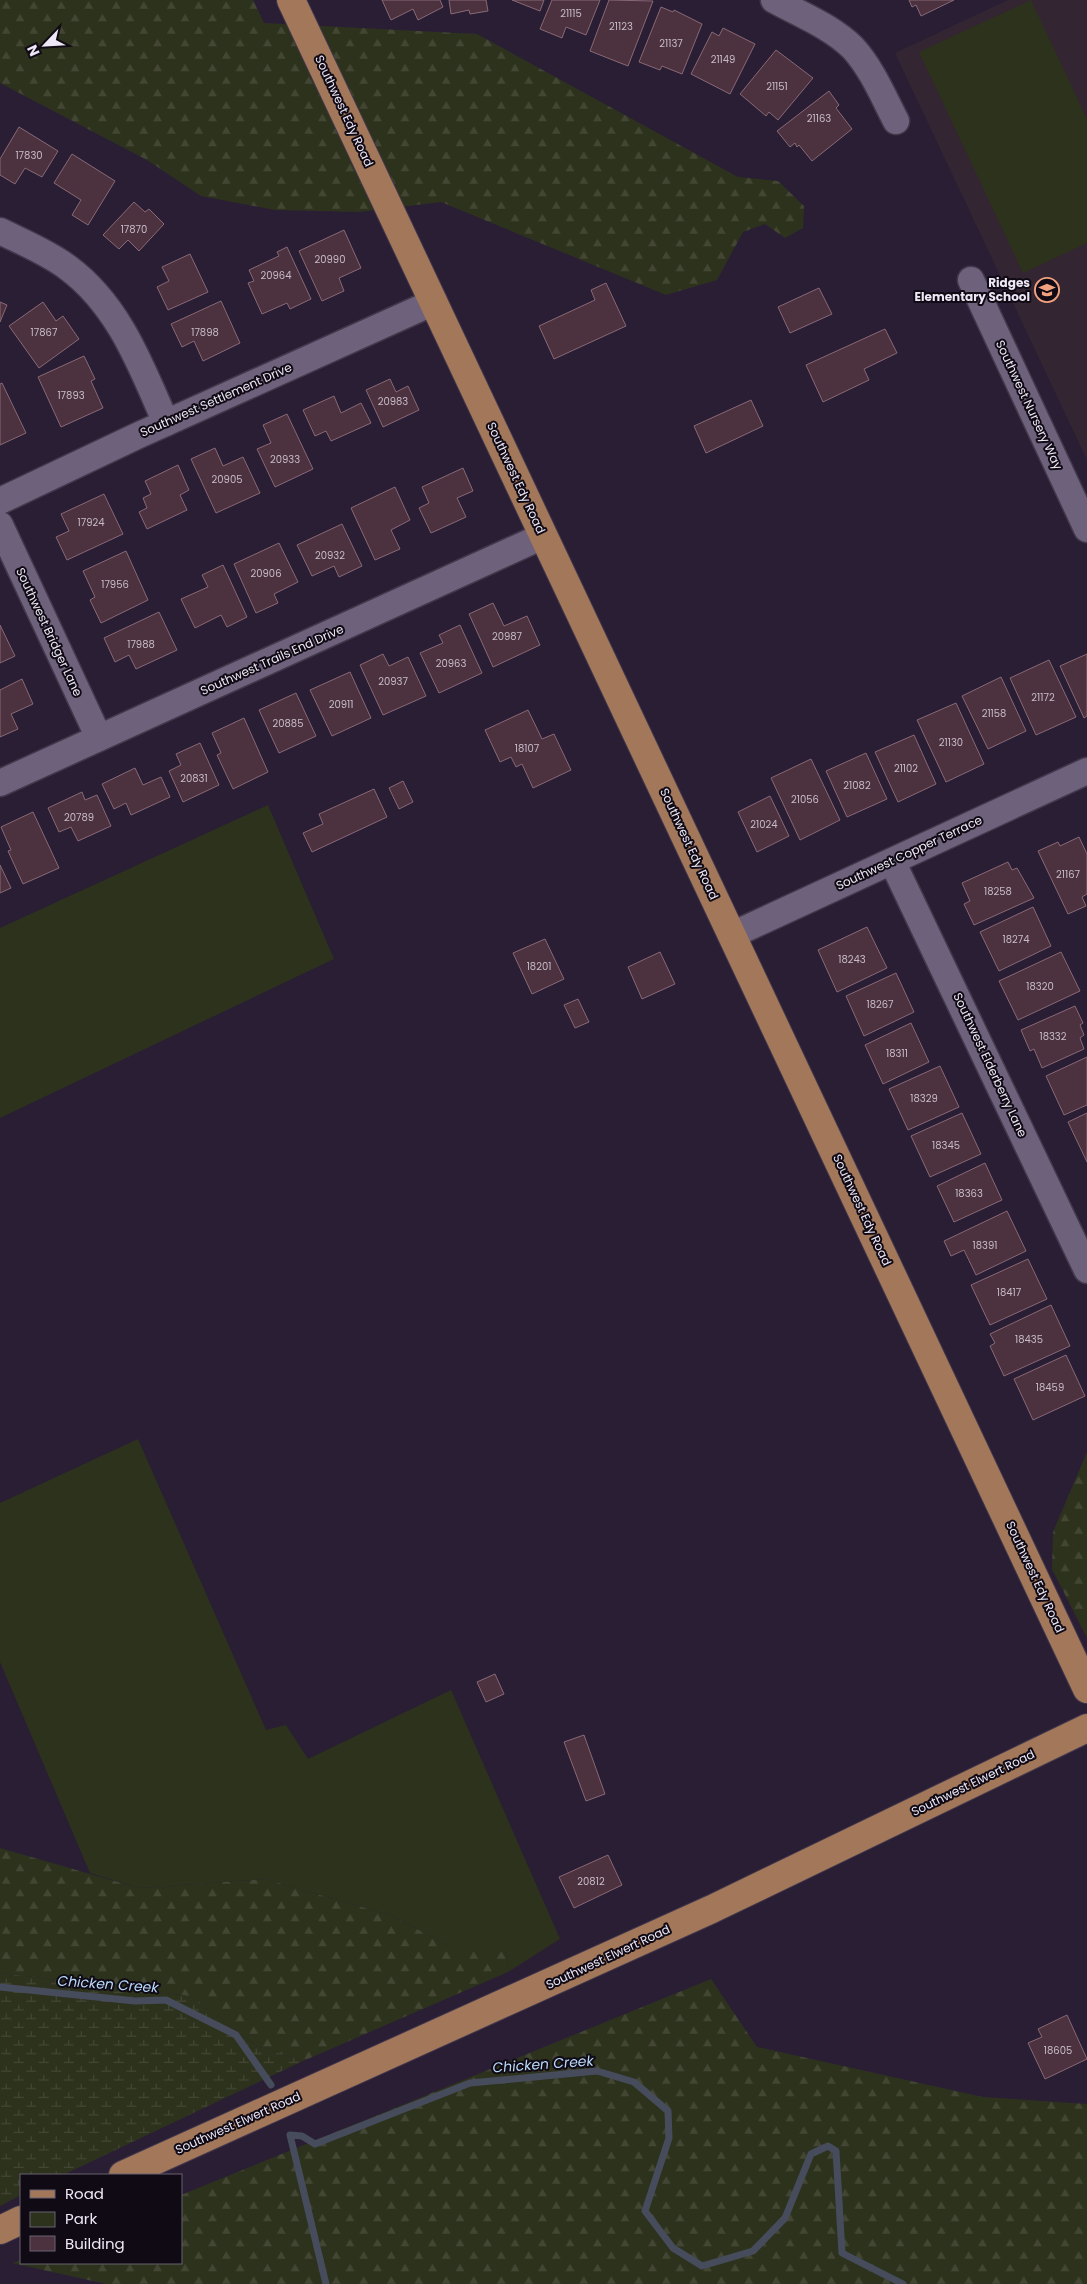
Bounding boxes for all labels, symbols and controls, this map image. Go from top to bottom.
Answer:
house number: 21115 [560,6,582,21]
house number: 21123 [609,19,633,34]
north arrow [20,20,70,70]
house number: 21137 [659,36,683,51]
text: N [22,41,45,59]
street label: Southwest Edy Road [311,52,378,169]
house number: 21149 [711,52,735,67]
house number: 21151 [766,79,788,94]
house number: 21163 [807,111,831,126]
house number: 17830 [15,148,43,163]
house number: 17870 [121,222,147,237]
house number: 20990 [315,252,345,267]
house number: 20964 [261,268,291,283]
place label: Ridges Elementary School [915,274,1030,305]
school or university icon: Ridges Elementary School [1034,277,1060,303]
house number: 17867 [31,325,58,340]
house number: 17898 [191,325,219,340]
street label: Southwest Nursery Way [992,337,1067,472]
street label: Southwest Settlement Drive [137,358,294,441]
house number: 17893 [57,388,85,403]
house number: 20983 [378,394,408,409]
street label: Southwest Edy Road [483,419,550,536]
house number: 20933 [270,452,300,467]
house number: 20905 [212,472,242,487]
house number: 17924 [78,515,105,530]
house number: 20932 [315,548,345,563]
street label: Southwest Bridger Lane [12,565,87,699]
house number: 20906 [251,566,281,581]
house number: 17956 [101,577,129,592]
street label: Southwest Trails End Drive [197,620,346,699]
house number: 20987 [492,629,523,644]
house number: 17988 [127,637,155,652]
house number: 20963 [436,656,466,671]
house number: 20937 [378,674,408,689]
house number: 21172 [1031,690,1055,705]
house number: 20911 [329,697,353,712]
house number: 21158 [982,706,1006,721]
house number: 20885 [273,716,303,731]
house number: 21130 [939,735,963,750]
house number: 18107 [515,741,540,756]
house number: 21102 [894,761,918,776]
house number: 20831 [180,771,208,786]
house number: 21082 [843,778,871,793]
street label: Southwest Edy Road [656,785,723,902]
house number: 21056 [791,792,819,807]
house number: 20789 [64,810,94,825]
street label: Southwest Copper Terrace [833,811,985,894]
house number: 21024 [750,817,778,832]
house number: 21167 [1056,867,1081,882]
house number: 18258 [984,884,1012,899]
house number: 18274 [1002,932,1030,947]
house number: 18243 [838,952,866,967]
house number: 18201 [527,959,551,974]
house number: 18320 [1026,979,1054,994]
street label: Southwest Elderberry Lane [949,990,1031,1140]
house number: 18267 [866,997,894,1012]
house number: 18332 [1039,1029,1067,1044]
house number: 18311 [886,1046,908,1061]
house number: 18329 [910,1091,938,1106]
house number: 18345 [932,1138,960,1153]
street label: Southwest Edy Road [829,1151,896,1268]
house number: 18363 [955,1186,983,1201]
house number: 18391 [973,1238,997,1253]
house number: 18417 [997,1285,1022,1300]
house number: 18435 [1015,1332,1043,1347]
house number: 18459 [1036,1380,1064,1395]
street label: Southwest Edy Road [1002,1518,1069,1635]
street label: Southwest Elwert Road [908,1745,1037,1820]
house number: 20812 [577,1874,605,1889]
street label: Southwest Elwert Road [543,1920,673,1993]
water label: Chicken Creek [57,1970,160,1998]
house number: 18605 [1044,2043,1072,2058]
water label: Chicken Creek [492,2050,595,2078]
street label: Southwest Elwert Road [173,2087,303,2158]
legend [20,2174,182,2264]
text: Road [65,2183,104,2204]
text: Park [65,2208,97,2229]
text: Building [65,2233,125,2254]

